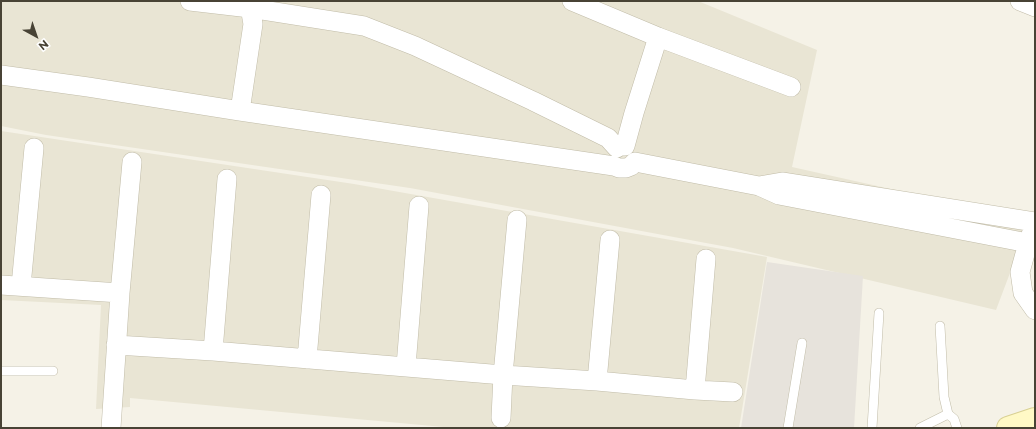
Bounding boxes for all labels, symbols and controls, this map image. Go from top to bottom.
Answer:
north arrow [16,16,56,56]
text: N [36,37,52,53]

